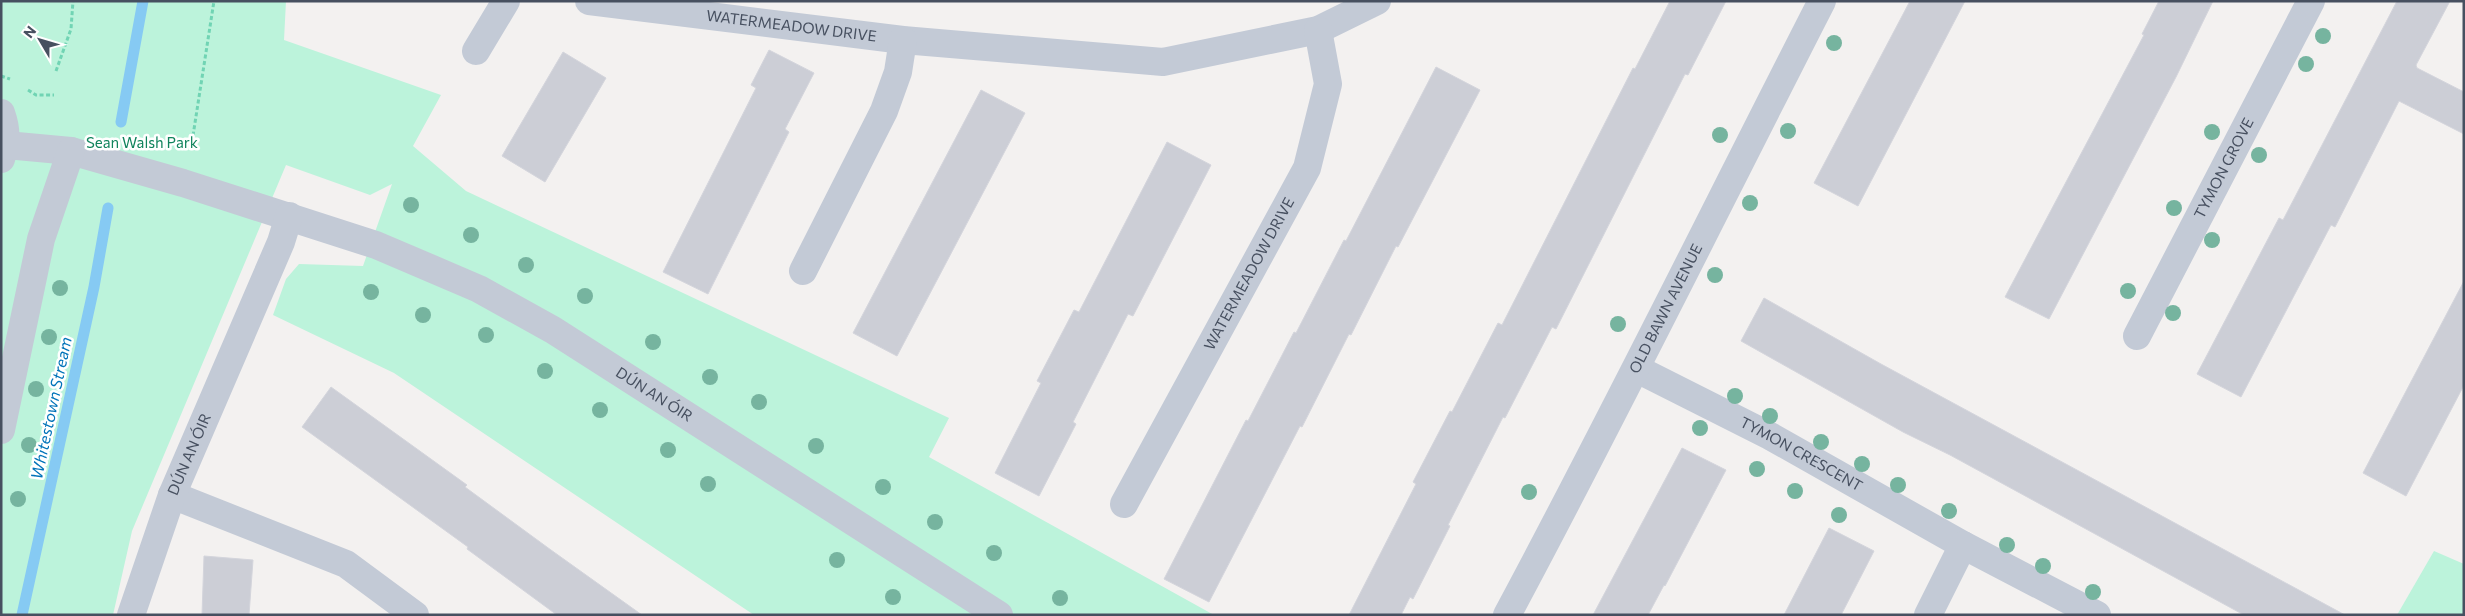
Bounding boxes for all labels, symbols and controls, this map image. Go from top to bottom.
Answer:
street label: WATERMEADOW DRIVE [705,6,878,45]
north arrow [15,15,65,65]
text: N [19,22,39,41]
street label: TYMON GROVE [2190,114,2257,221]
park label: Sean Walsh Park [86,133,198,151]
street label: WATERMEADOW DRIVE [1200,194,1297,353]
street label: OLD BAWN AVENUE [1625,241,1705,376]
water label: Whitestown Stream [26,335,75,481]
street label: DÚN AN ÓIR [613,363,696,425]
street label: DÚN AN ÓIR [163,410,214,498]
street label: TYMON CRESCENT [1737,412,1866,495]

